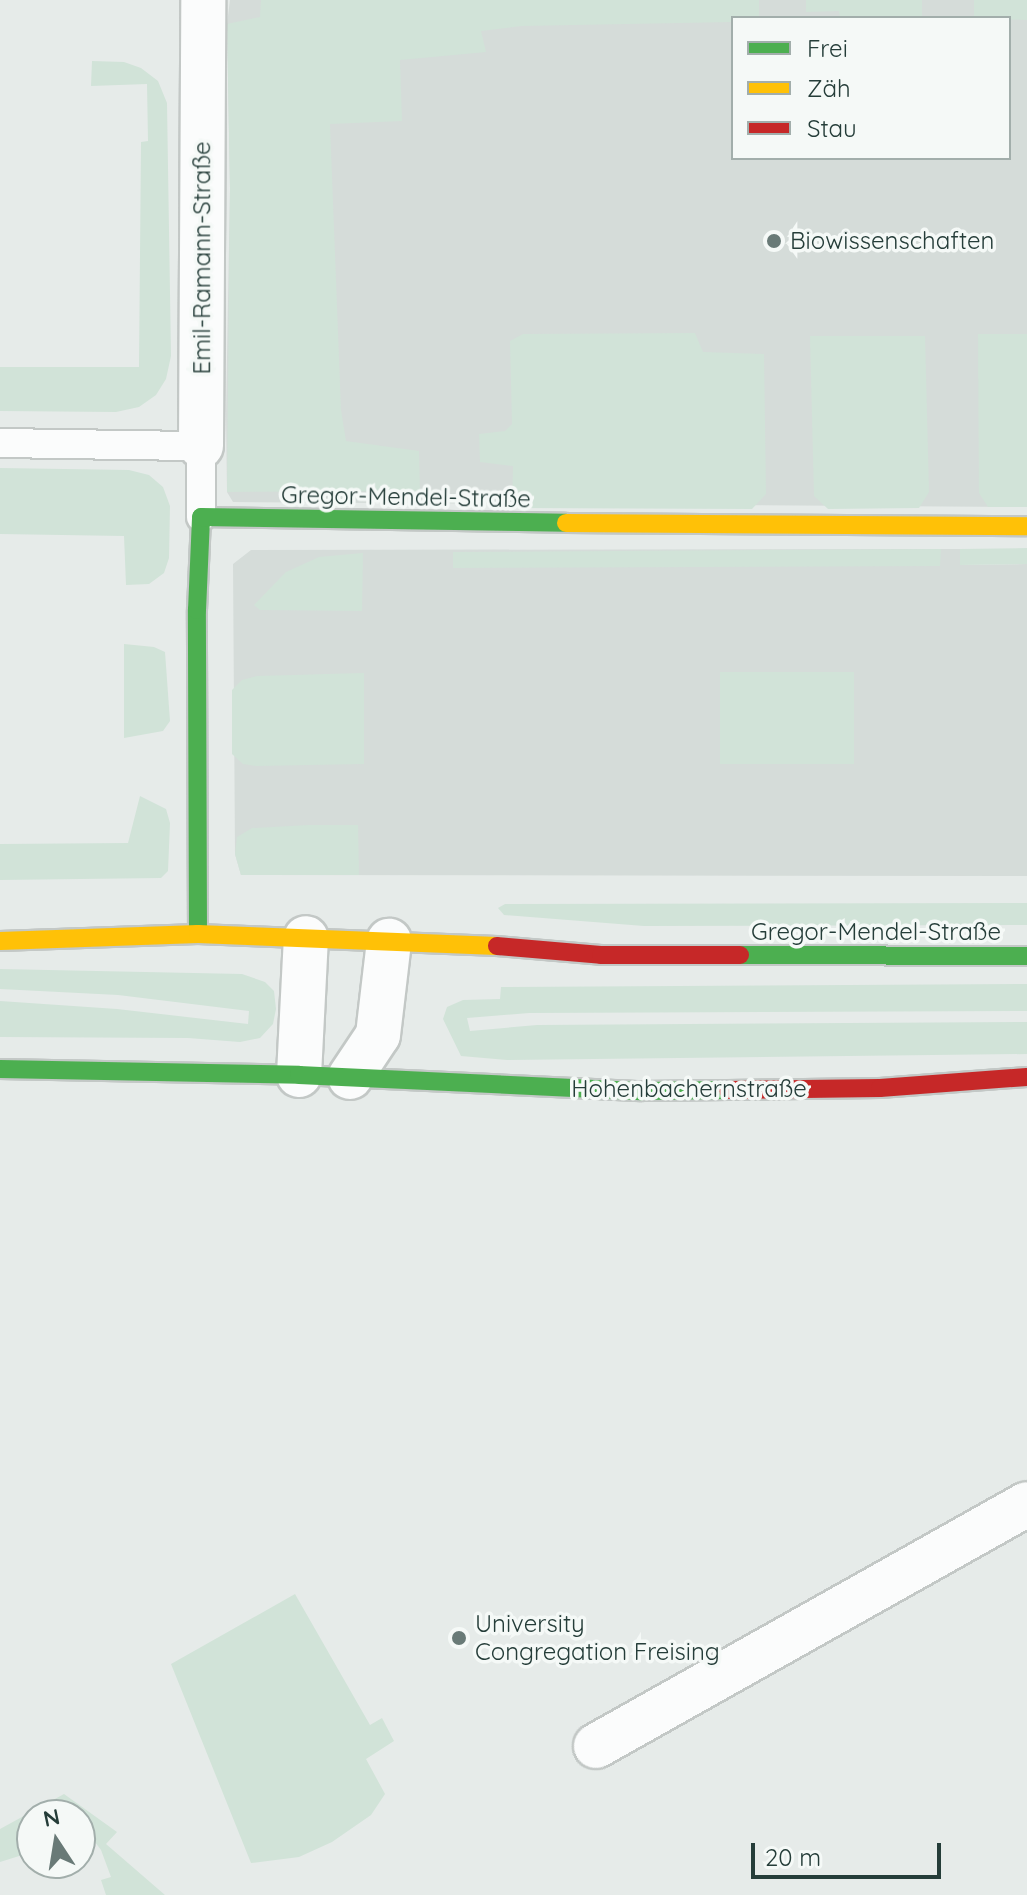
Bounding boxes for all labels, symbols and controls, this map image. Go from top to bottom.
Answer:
legend [731,16,1011,160]
text: Frei [807,33,848,63]
text: Zäh [807,73,851,103]
text: Stau [807,113,857,143]
street label: Emil-Ramann-Straße [188,141,216,375]
place label: Biowissenschaften [790,227,994,255]
marker: Biowissenschaften [765,232,783,250]
street label: Gregor-Mendel-Straße [281,480,531,514]
street label: Gregor-Mendel-Straße [751,918,1001,946]
street label: Hohenbachernstraße [571,1075,807,1103]
place label: University Congregation Freising [475,1610,720,1666]
marker: University Congregation Freising [450,1629,468,1647]
north arrow [16,1799,96,1879]
text: N [41,1802,62,1833]
scale bar [755,1827,945,1877]
text: 20 m [765,1842,821,1872]

